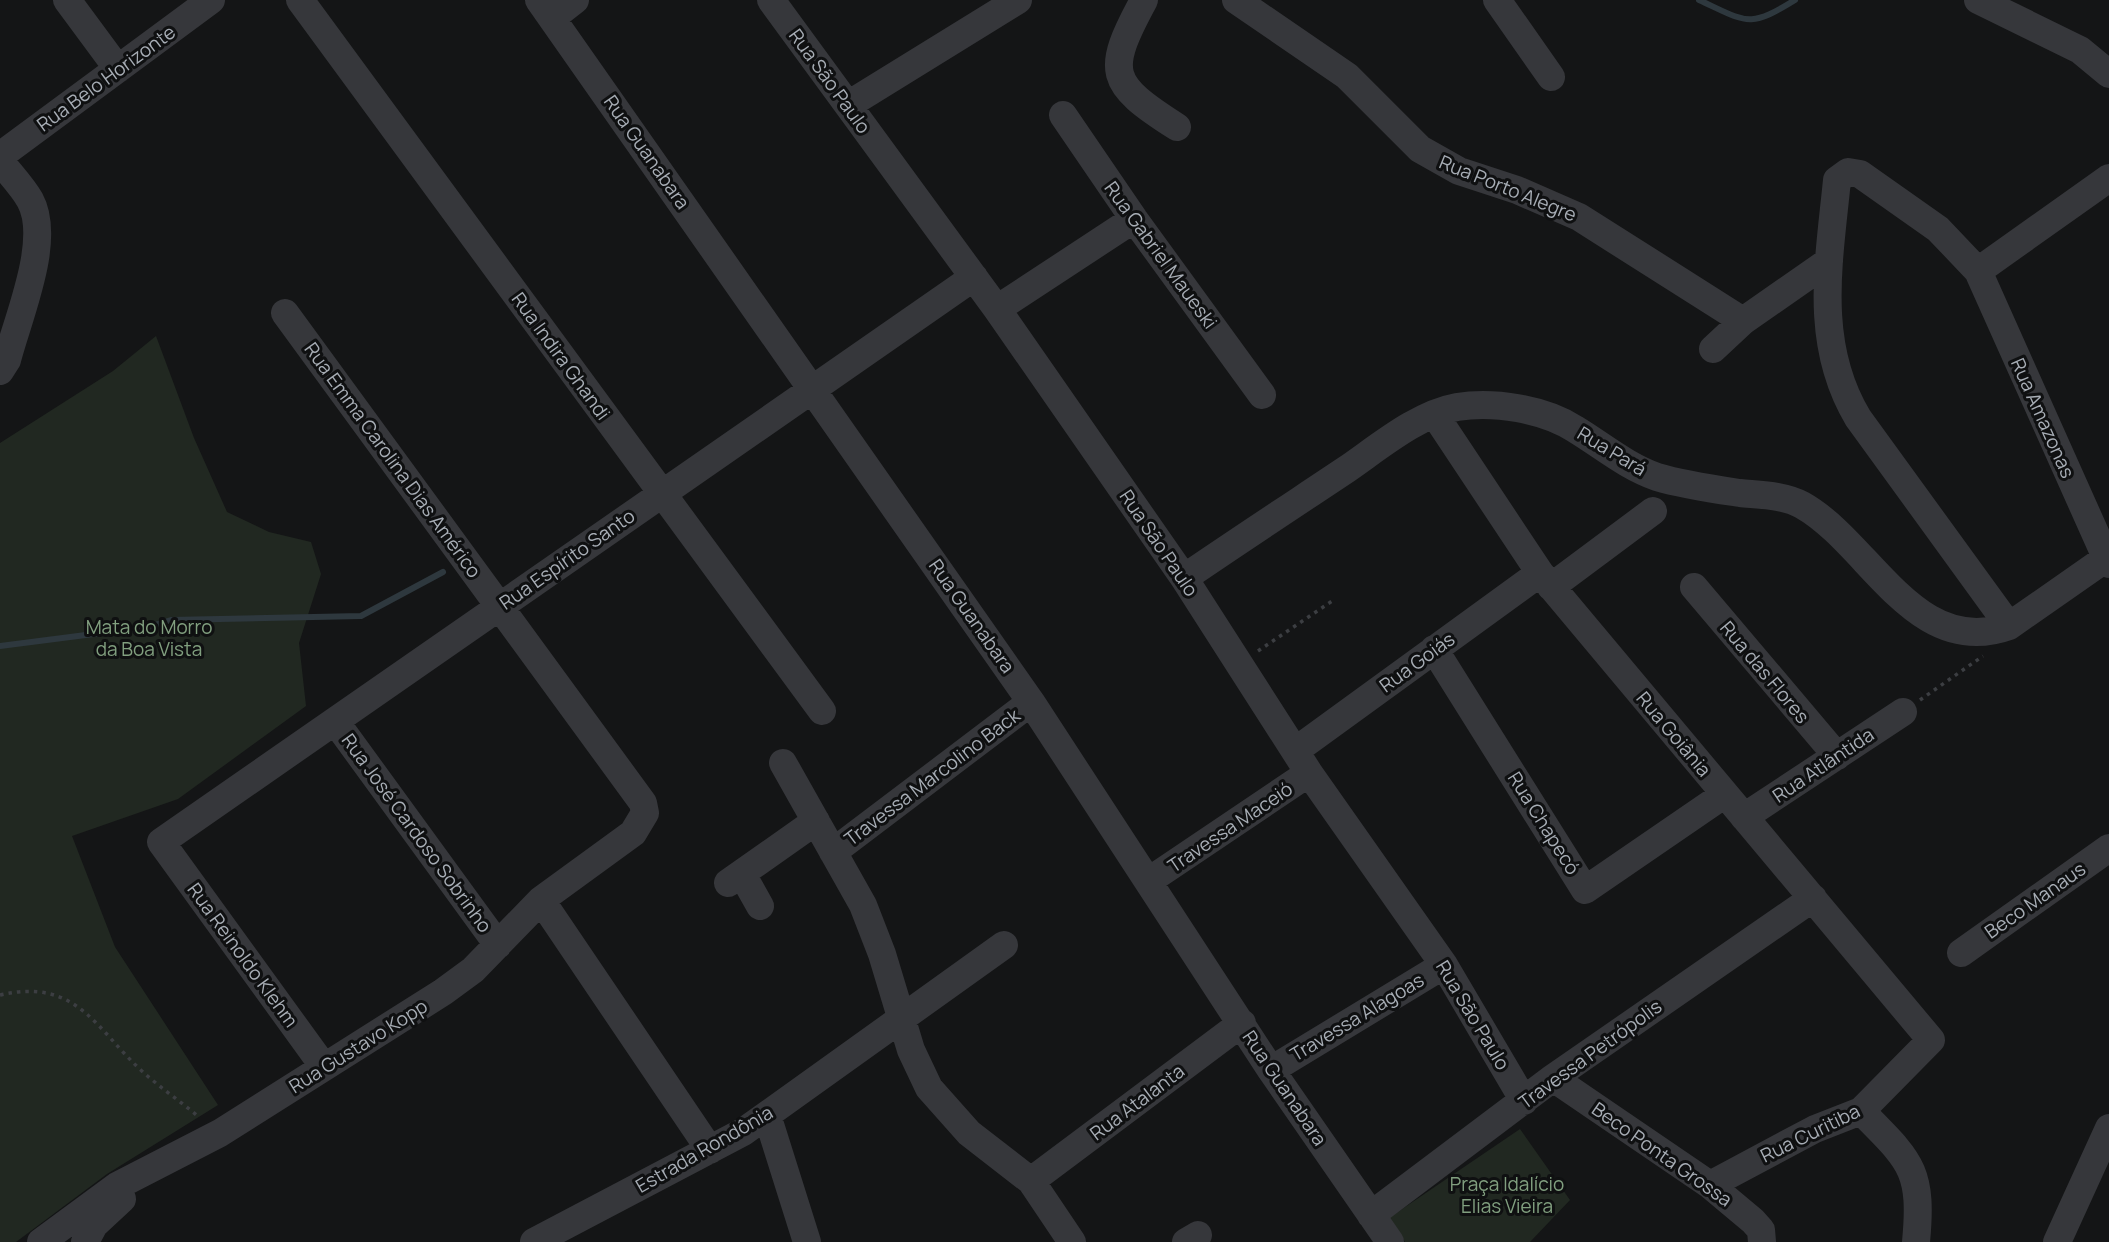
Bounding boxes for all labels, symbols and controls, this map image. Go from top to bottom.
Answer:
street label: Rua Belo Horizonte [31,19,181,137]
street label: Rua São Paulo [783,23,877,139]
street label: Rua Guanabara [598,90,696,214]
street label: Rua Porto Alegre [1435,149,1581,227]
street label: Rua Gabriel Maueski [1099,176,1223,334]
street label: Rua Indira Ghandi [506,287,616,425]
street label: Rua Emma Carolina Dias Américo [299,337,487,583]
street label: Rua Amazonas [2005,354,2081,482]
street label: Rua Pará [1573,420,1651,482]
street label: Rua São Paulo [1114,485,1204,601]
street label: Rua Espírito Santo [494,503,640,615]
street label: Rua Guanabara [923,554,1021,678]
park label: Mata do Morro da Boa Vista [86,614,212,662]
street label: Rua das Flores [1714,615,1816,729]
street label: Rua Goiás [1374,626,1460,698]
street label: Rua Goiânia [1631,686,1717,782]
street label: Travessa Marcolino Back [839,702,1026,852]
street label: Rua Atlântida [1767,722,1879,808]
street label: Rua José Cardoso Sobrinho [336,728,498,938]
street label: Rua Chapecó [1502,767,1586,879]
street label: Travessa Maceió [1163,776,1297,878]
street label: Beco Manaus [1979,856,2091,944]
street label: Rua Reinoldo Klehm [182,878,304,1032]
street label: Rua São Paulo [1430,955,1516,1075]
street label: Travessa Alagoas [1285,967,1429,1067]
street label: Rua Gustavo Kopp [284,993,432,1099]
street label: Travessa Petrópolis [1513,993,1667,1115]
street label: Rua Guanabara [1237,1025,1333,1151]
street label: Rua Atalanta [1084,1058,1190,1146]
street label: Beco Ponta Grossa [1587,1096,1737,1212]
street label: Rua Curitiba [1756,1098,1864,1168]
street label: Estrada Rondônia [631,1099,777,1199]
park label: Praça Idalício Elias Vieira [1450,1171,1564,1219]

